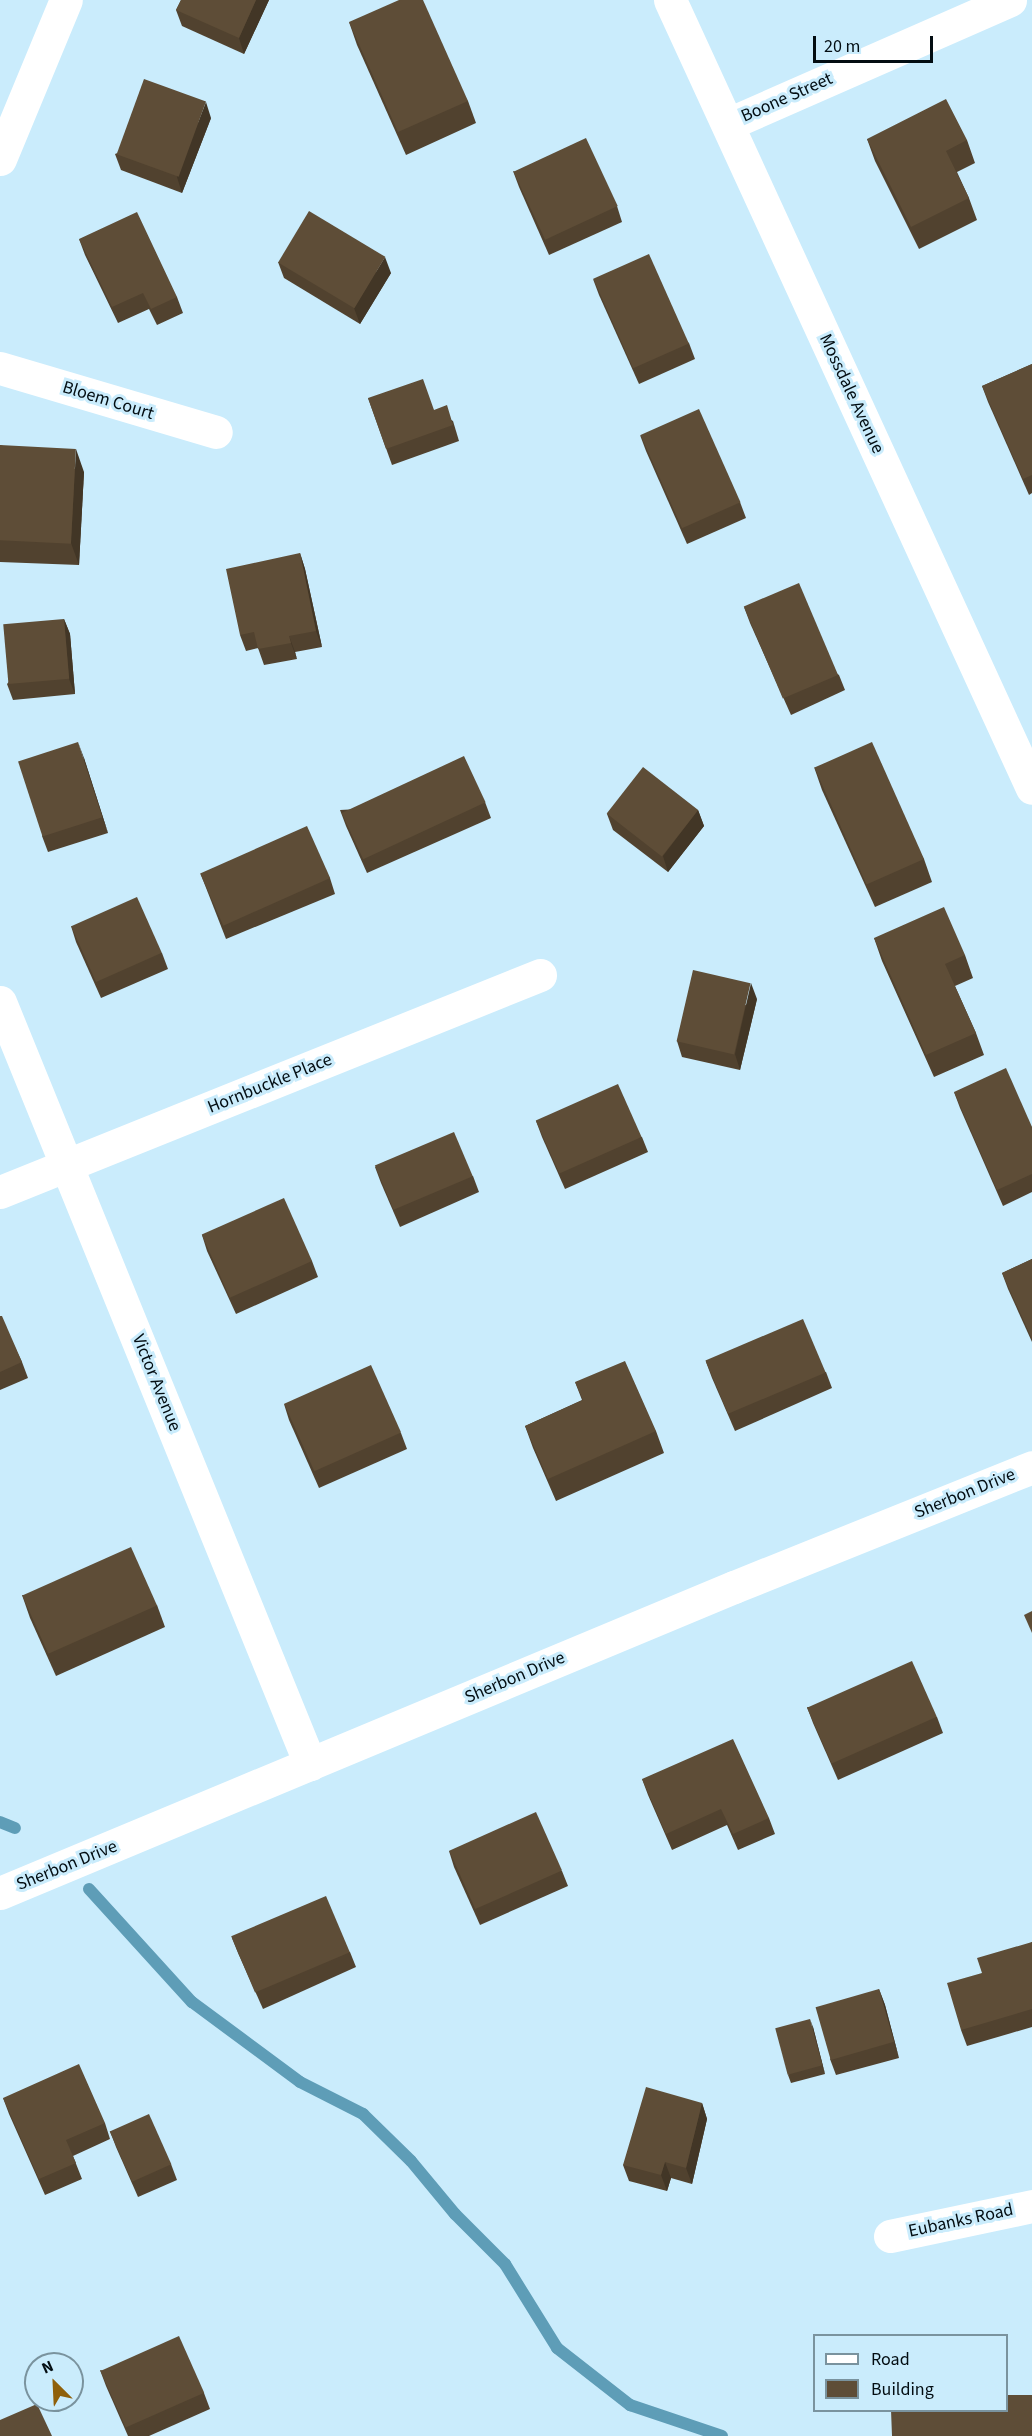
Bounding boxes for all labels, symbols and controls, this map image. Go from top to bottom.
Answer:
scale bar [816,24,936,62]
text: 20 m [824,34,860,59]
street label: Boone Street [738,68,836,128]
street label: Mossdale Avenue [814,331,888,457]
street label: Bloem Court [60,377,156,425]
street label: Hornbuckle Place [205,1049,335,1119]
street label: Victor Avenue [127,1331,185,1435]
street label: Sherbon Drive [911,1464,1019,1524]
street label: Sherbon Drive [462,1647,568,1709]
street label: Sherbon Drive [13,1836,121,1896]
street label: Eubanks Road [907,2199,1015,2243]
legend [813,2334,1008,2412]
text: Road [871,2347,910,2372]
north arrow [24,2352,84,2412]
text: N [38,2355,57,2380]
text: Building [871,2377,934,2402]

